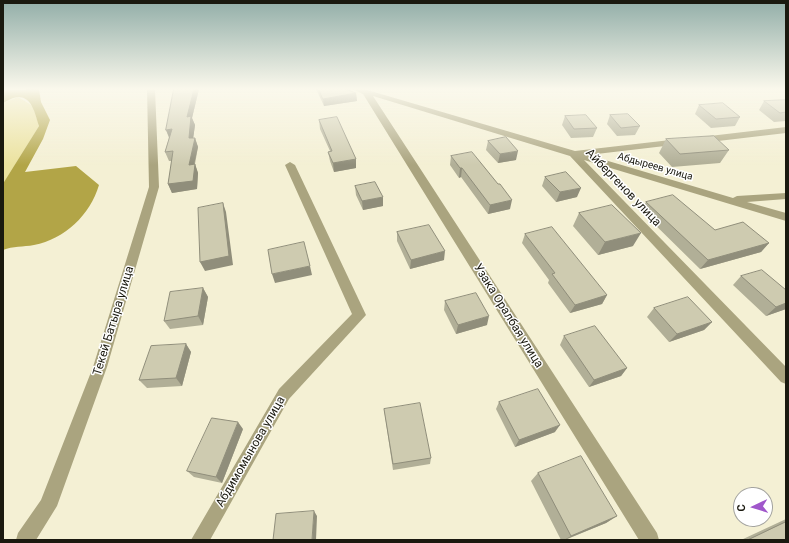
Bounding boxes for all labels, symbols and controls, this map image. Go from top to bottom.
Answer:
street label: Айбергенов улица [582,146,664,230]
street label: Абдыреев улица [616,151,694,183]
street label: Узака Оралбая улица [470,261,546,371]
street label: Текей Батыра улица [90,264,138,378]
street label: Абдимомынова улица [213,394,289,510]
north arrow [733,487,773,527]
text: С [735,504,748,512]

